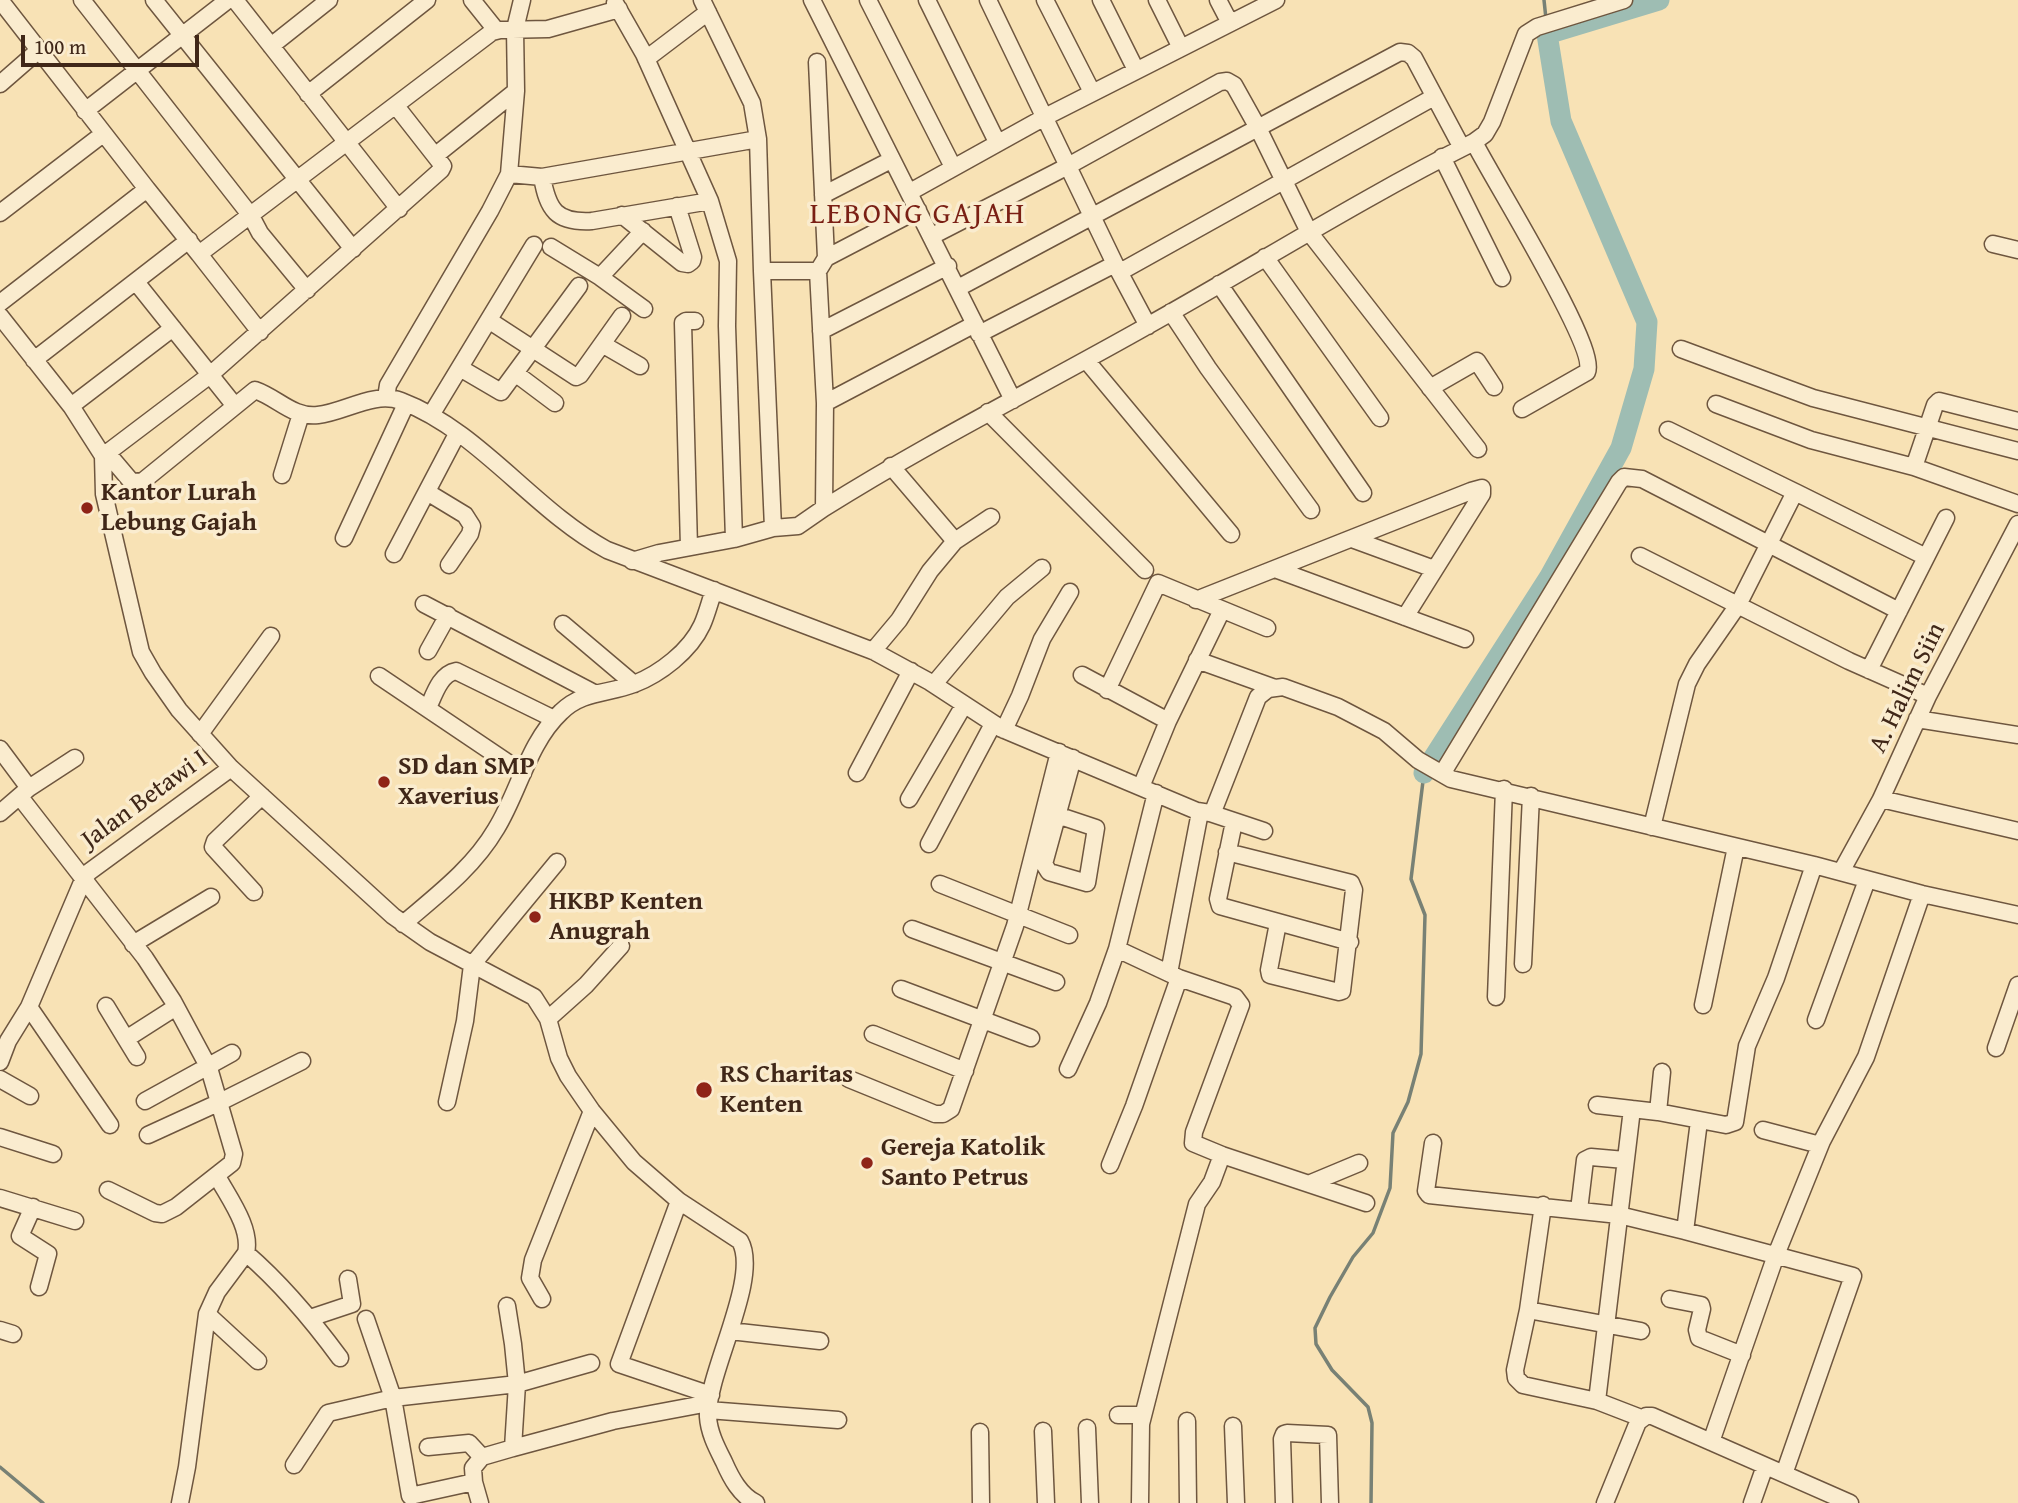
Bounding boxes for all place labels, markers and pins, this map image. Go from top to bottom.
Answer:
place label: Kantor Lurah Lebung Gajah [101,477,257,538]
marker: Kantor Lurah Lebung Gajah [79,500,95,516]
place label: SD dan SMP Xaverius [398,751,535,812]
marker: SD dan SMP Xaverius [376,774,392,790]
place label: HKBP Kenten Anugrah [549,886,703,948]
marker: HKBP Kenten Anugrah [527,909,543,925]
place label: RS Charitas Kenten [720,1059,853,1120]
marker: RS Charitas Kenten [694,1080,714,1100]
place label: Gereja Katolik Santo Petrus [881,1132,1045,1194]
marker: Gereja Katolik Santo Petrus [859,1155,875,1171]

